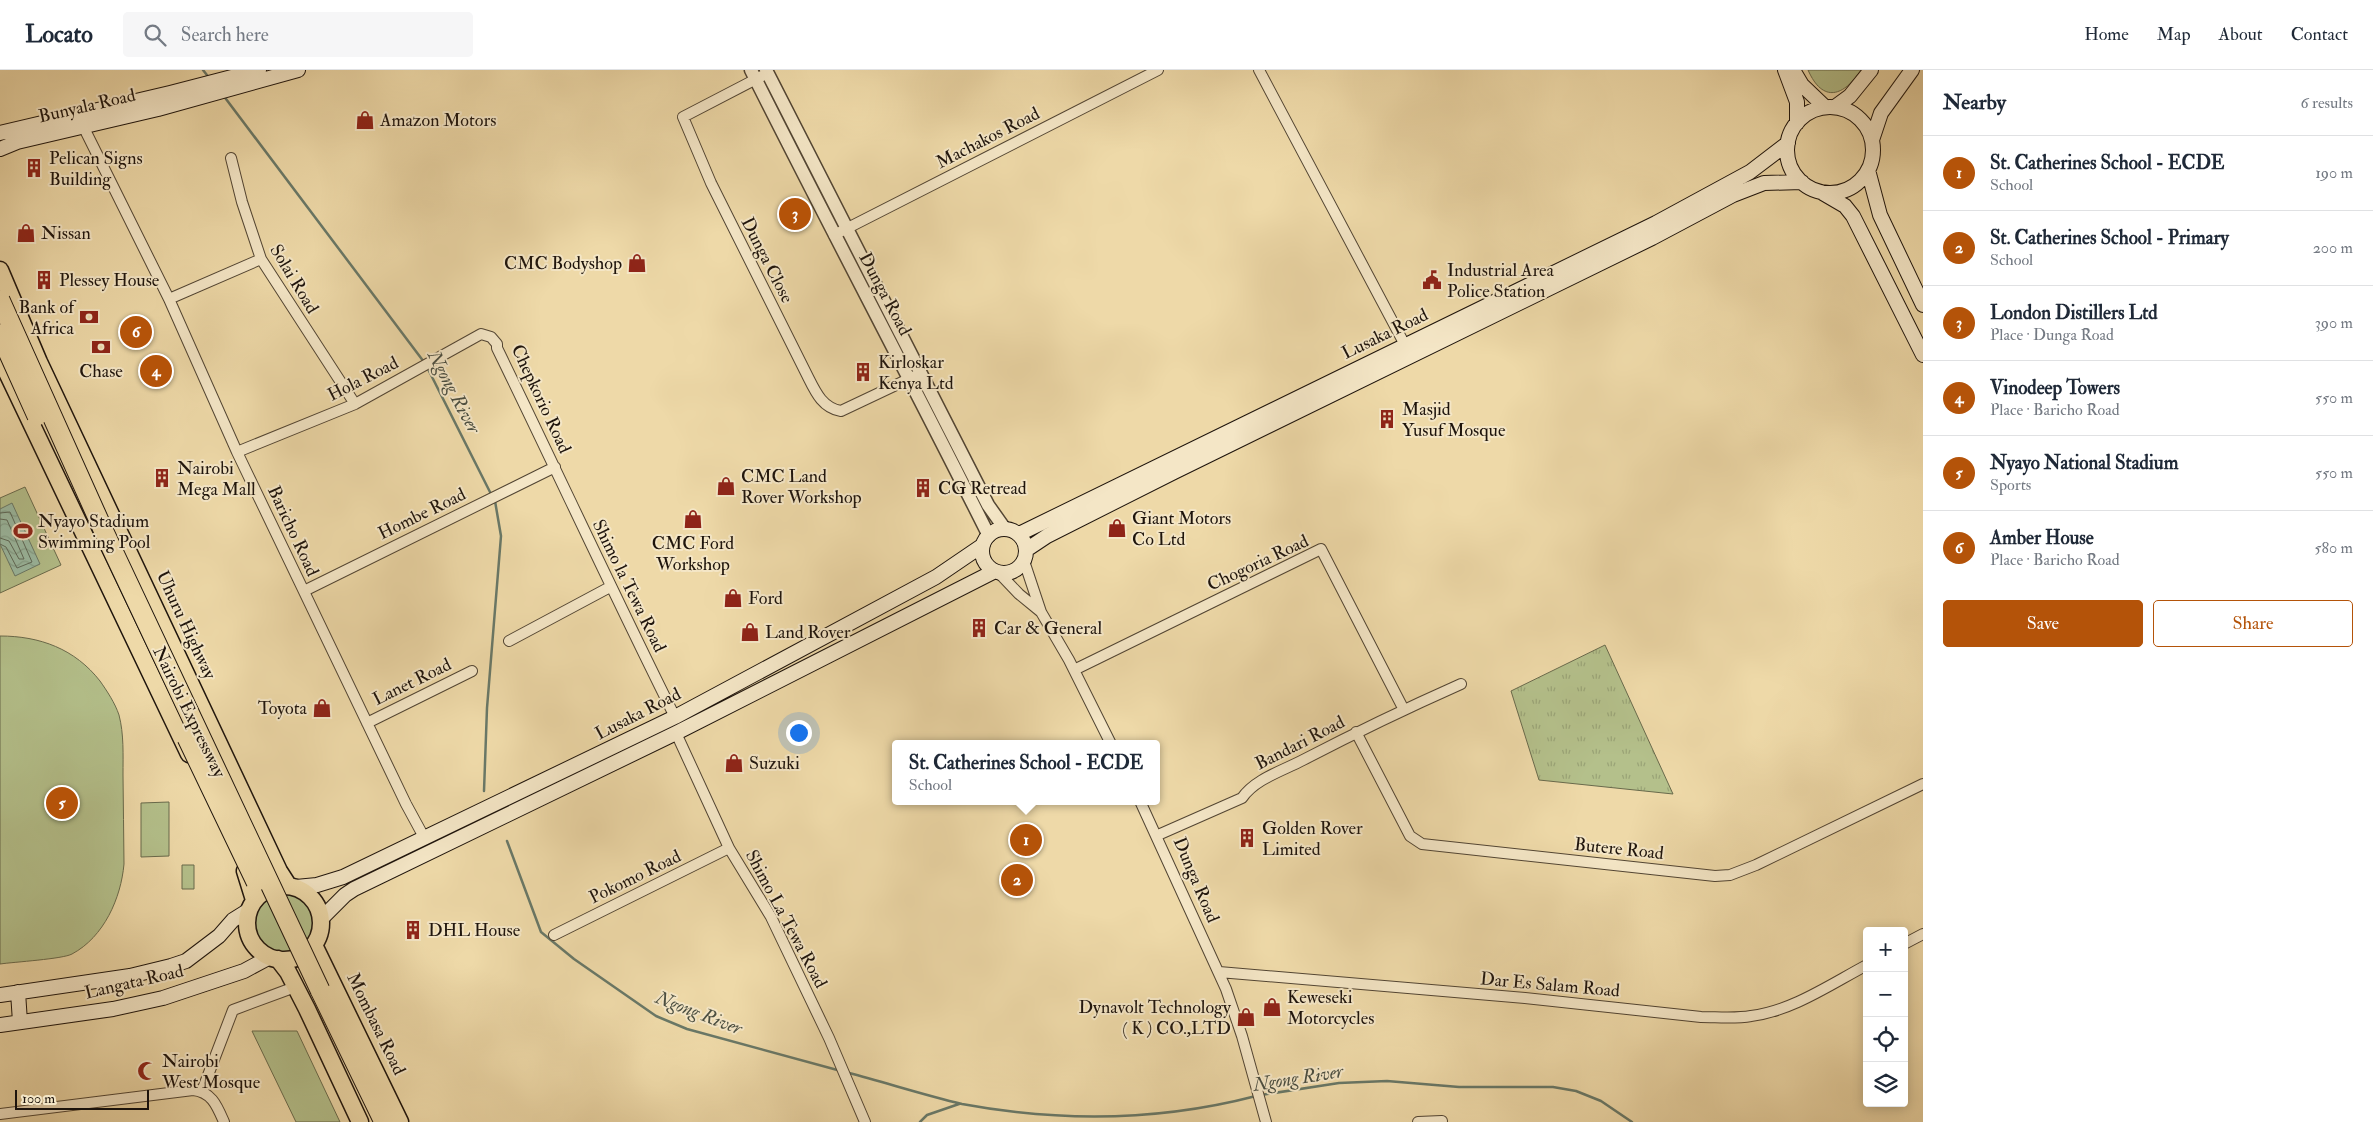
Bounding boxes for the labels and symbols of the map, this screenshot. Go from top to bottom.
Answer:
street label: Bunyala Road [36,84,138,128]
street label: Machakos Road [932,102,1044,174]
shop icon: Amazon Motors [354,109,376,131]
place label: Amazon Motors [379,109,496,132]
place label: Pelican Signs Building [49,147,143,191]
building icon: Pelican Signs Building [23,157,45,179]
pin: 3 [779,195,811,233]
street label: Dunga Close [736,213,799,307]
shop icon: Nissan [15,222,37,244]
place label: Nissan [41,222,91,245]
street label: Solai Road [264,240,324,318]
street label: Dunga Road [853,248,917,340]
place label: CMC Bodyshop [504,252,622,275]
shop icon: CMC Bodyshop [626,252,648,274]
place label: Industrial Area Police Station [1447,259,1555,303]
building icon: Plessey House [33,269,55,291]
place label: Plessey House [59,269,160,292]
public building icon: Industrial Area Police Station [1421,269,1443,291]
place label: Bank of Africa [19,296,77,340]
street label: Lusaka Road [1338,303,1432,365]
bank icon: Bank of Africa [78,306,100,328]
pin: 6 [120,313,152,351]
bank icon: Chase [90,336,112,358]
street label: Chepkorio Road [506,341,576,457]
water label: Ngong River [422,345,486,438]
street label: Hola Road [324,351,402,407]
place label: Kirloskar Kenya Ltd [878,351,954,395]
pin: 4 [140,352,172,390]
place label: Chase [79,360,123,383]
building icon: Kirloskar Kenya Ltd [852,361,874,383]
place label: Masjid Yusuf Mosque [1402,398,1506,442]
building icon: Masjid Yusuf Mosque [1376,408,1398,430]
place label: Nairobi Mega Mall [177,457,256,501]
place label: CMC Land Rover Workshop [741,465,862,509]
building icon: Nairobi Mega Mall [151,467,173,489]
shop icon: CMC Land Rover Workshop [715,475,737,497]
building icon: CG Retread [912,477,934,499]
place label: CG Retread [938,477,1027,500]
street label: Baricho Road [262,482,324,580]
street label: Hombe Road [374,483,470,545]
place label: Giant Motors Co Ltd [1132,507,1231,551]
shop icon: CMC Ford Workshop [682,508,704,530]
place label: Nyayo Stadium Swimming Pool [38,510,151,554]
street label: Shimo la Tewa Road [587,516,671,656]
shop icon: Giant Motors Co Ltd [1106,517,1128,539]
sports icon: Nyayo Stadium Swimming Pool [12,520,34,542]
street label: Chogoria Road [1204,529,1312,596]
place label: CMC Ford Workshop [652,532,734,576]
street label: Uhuru Highway [151,567,222,684]
shop icon: Ford [722,587,744,609]
place label: Ford [748,587,783,610]
building icon: Car & General [968,617,990,639]
place label: Car & General [994,617,1102,640]
shop icon: Land Rover [739,621,761,643]
place label: Land Rover [765,621,851,644]
street label: Nairobi Expressway [147,643,231,782]
street label: Lanet Road [369,653,455,711]
street label: Lusaka Road [591,683,685,745]
place label: Toyota [258,697,308,720]
shop icon: Toyota [311,697,333,719]
street label: Bandari Road [1251,711,1349,775]
your location [786,720,812,746]
shop icon: Suzuki [723,752,745,774]
place label: Suzuki [749,752,800,775]
pin: 5 [46,784,78,822]
place label: Golden Rover Limited [1262,817,1363,861]
pin: 1 [1010,821,1042,859]
building icon: Golden Rover Limited [1236,827,1258,849]
street label: Butere Road [1573,833,1665,865]
street label: Dunga Road [1168,834,1224,926]
street label: Pokomo Road [585,845,685,909]
street label: Shimo La Tewa Road [740,846,832,992]
pin: 2 [1001,861,1033,899]
building icon: DHL House [402,919,424,941]
place label: DHL House [428,919,521,942]
street label: Langata Road [82,959,186,1005]
street label: Dar Es Salam Road [1479,967,1621,1003]
street label: Mombasa Road [341,969,411,1079]
water label: Ngong River [651,985,747,1041]
place label: Keweseki Motorcycles [1287,986,1374,1030]
place label: Dynavolt Technology ( K ) CO.,LTD [1078,996,1232,1040]
shop icon: Keweseki Motorcycles [1261,996,1283,1018]
shop icon: Dynavolt Technology ( K ) CO.,LTD [1235,1006,1257,1028]
place label: Nairobi West Mosque [161,1050,261,1094]
water label: Ngong River [1250,1059,1346,1097]
mosque icon: Nairobi West Mosque [136,1060,158,1082]
scale bar [15,1087,149,1110]

